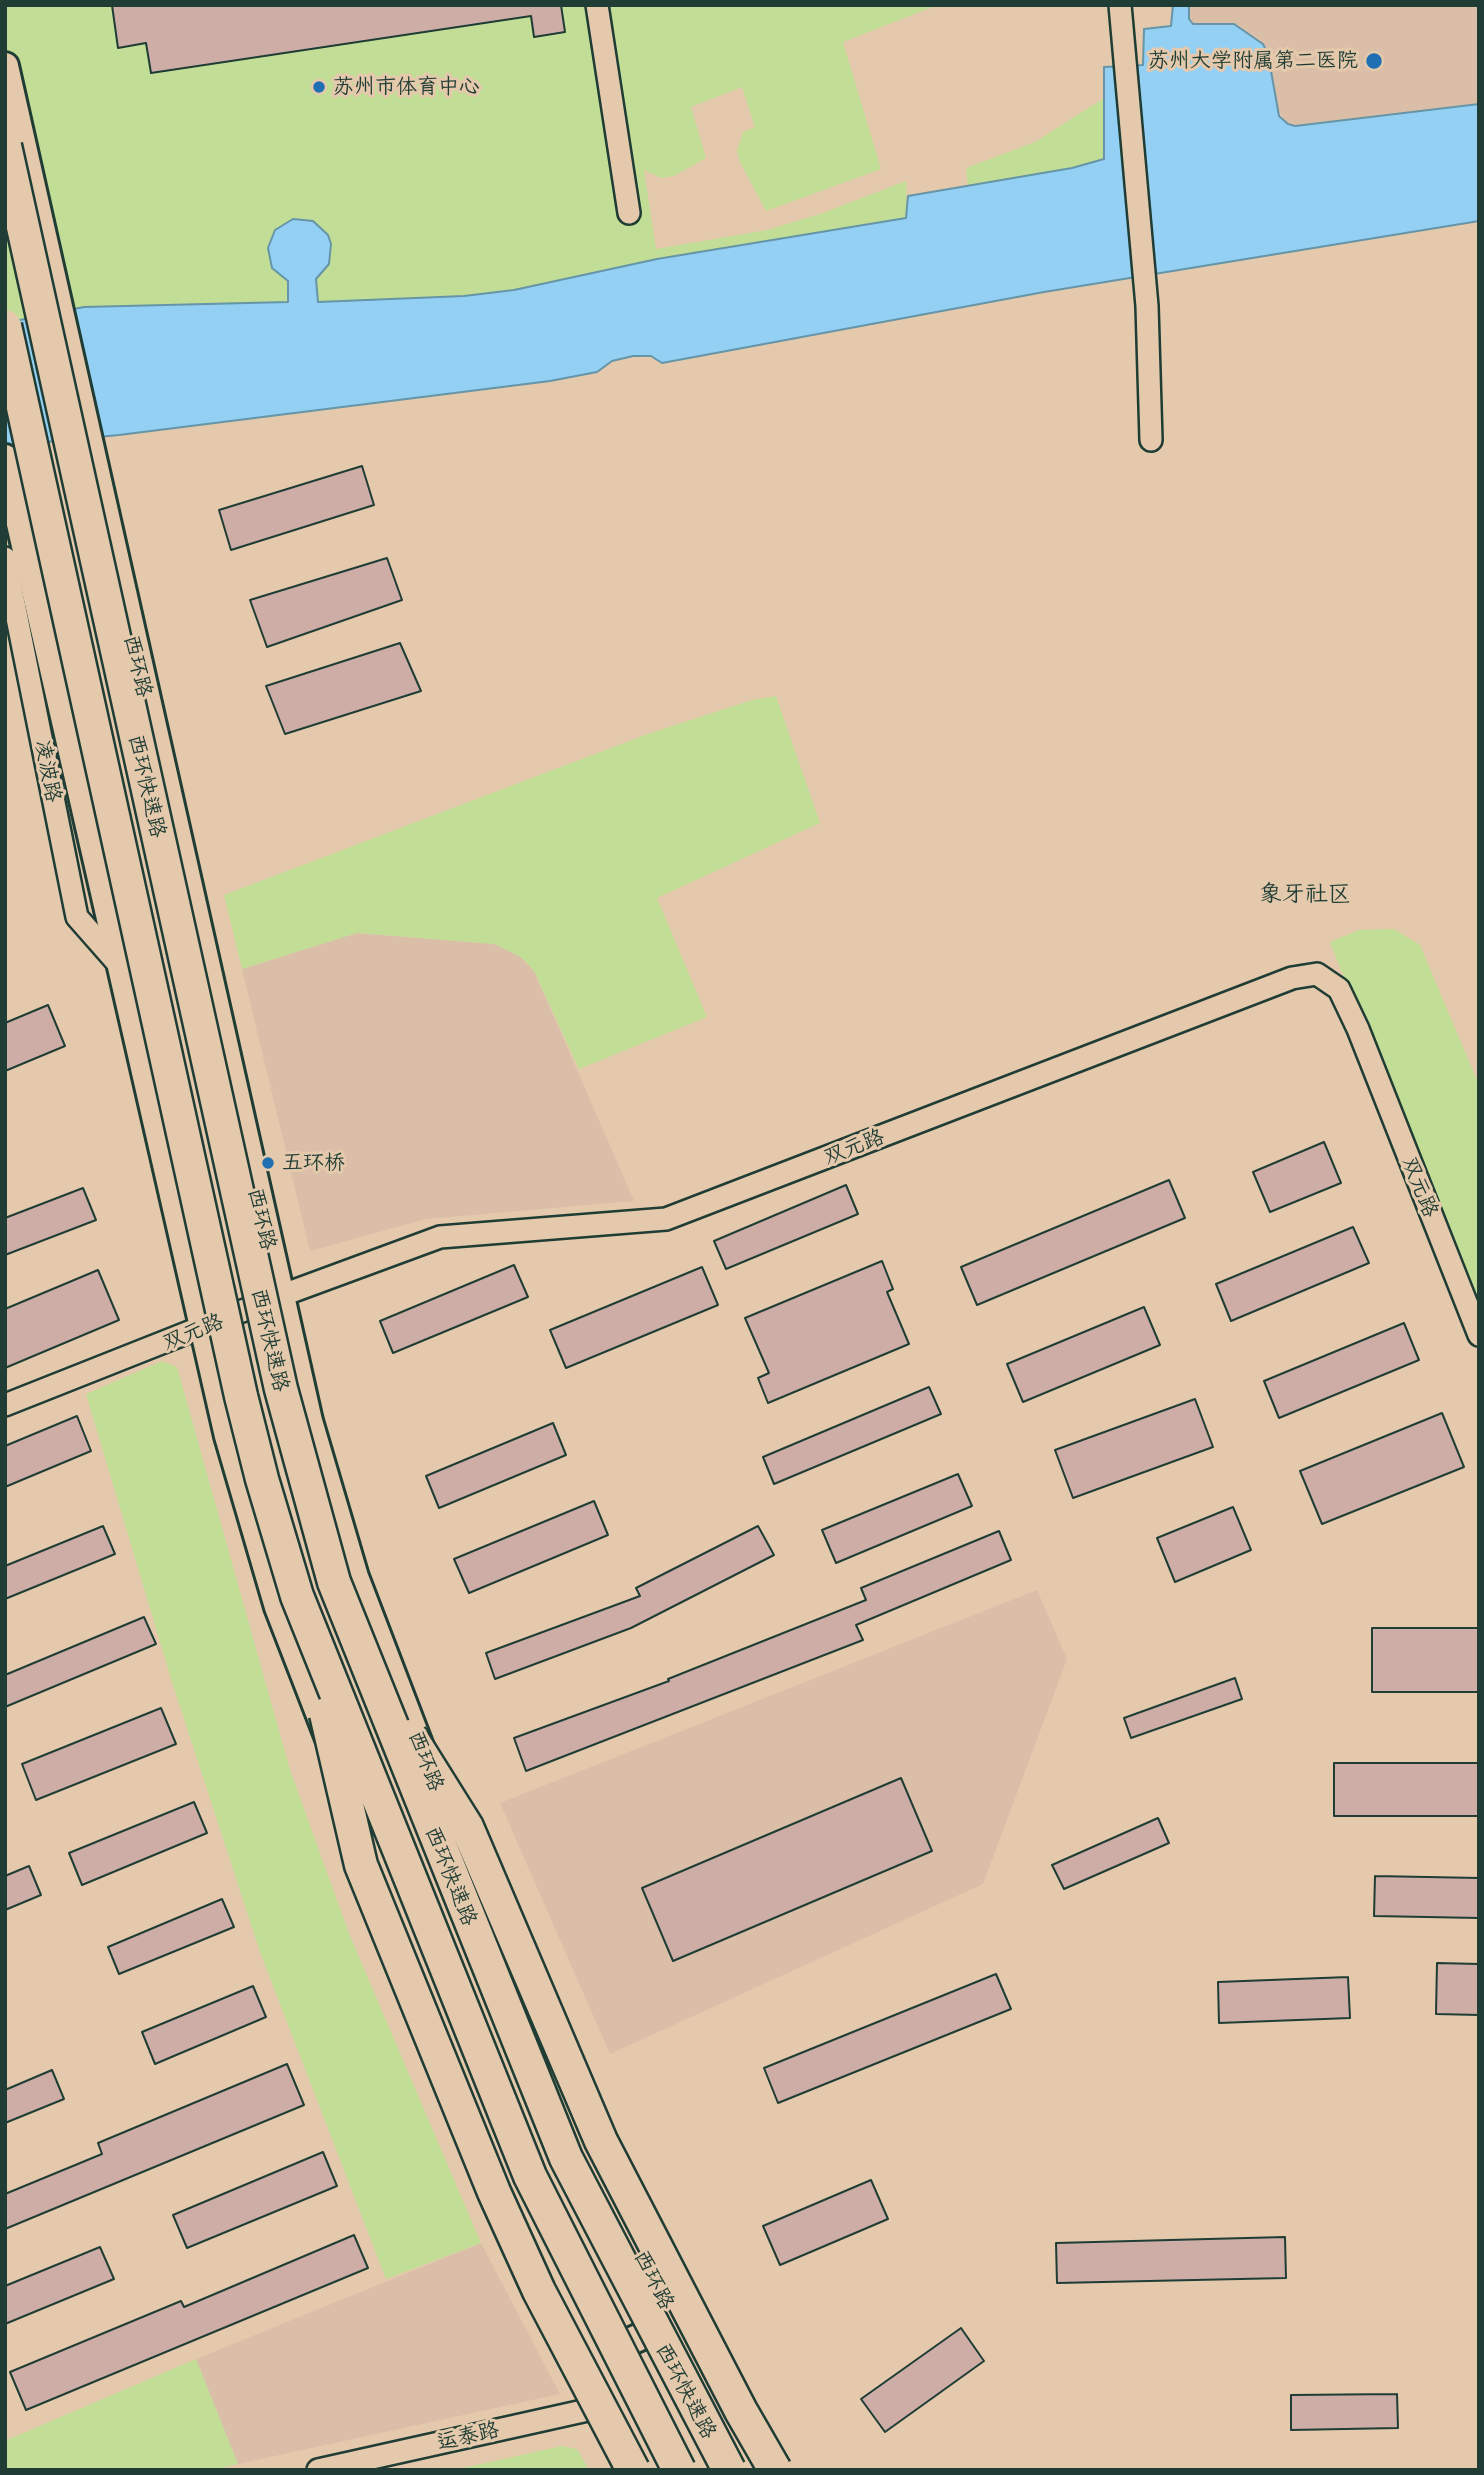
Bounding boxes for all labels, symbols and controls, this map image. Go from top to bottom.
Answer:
place label: 苏州大学附属第二医院 [1148,48,1358,74]
marker: 苏州大学附属第二医院 [1364,51,1384,71]
place label: 苏州市体育中心 [333,74,480,100]
marker: 苏州市体育中心 [311,79,327,95]
street label: 西环路 [119,632,157,700]
street label: 西环快速路 [123,732,171,840]
street label: 凌波路 [30,738,66,804]
district label: 象牙社区 [1259,880,1351,908]
street label: 双元路 [820,1124,888,1170]
place label: 五环桥 [282,1150,345,1176]
street label: 双元路 [1397,1153,1443,1221]
marker: 五环桥 [260,1155,276,1171]
street label: 西环路 [243,1185,281,1253]
street label: 西环快速路 [246,1286,294,1394]
street label: 双元路 [159,1309,227,1355]
street label: 西环路 [403,1727,449,1795]
street label: 西环快速路 [420,1823,482,1929]
street label: 西环路 [628,2246,680,2314]
street label: 西环快速路 [650,2339,722,2443]
street label: 运泰路 [434,2417,502,2455]

